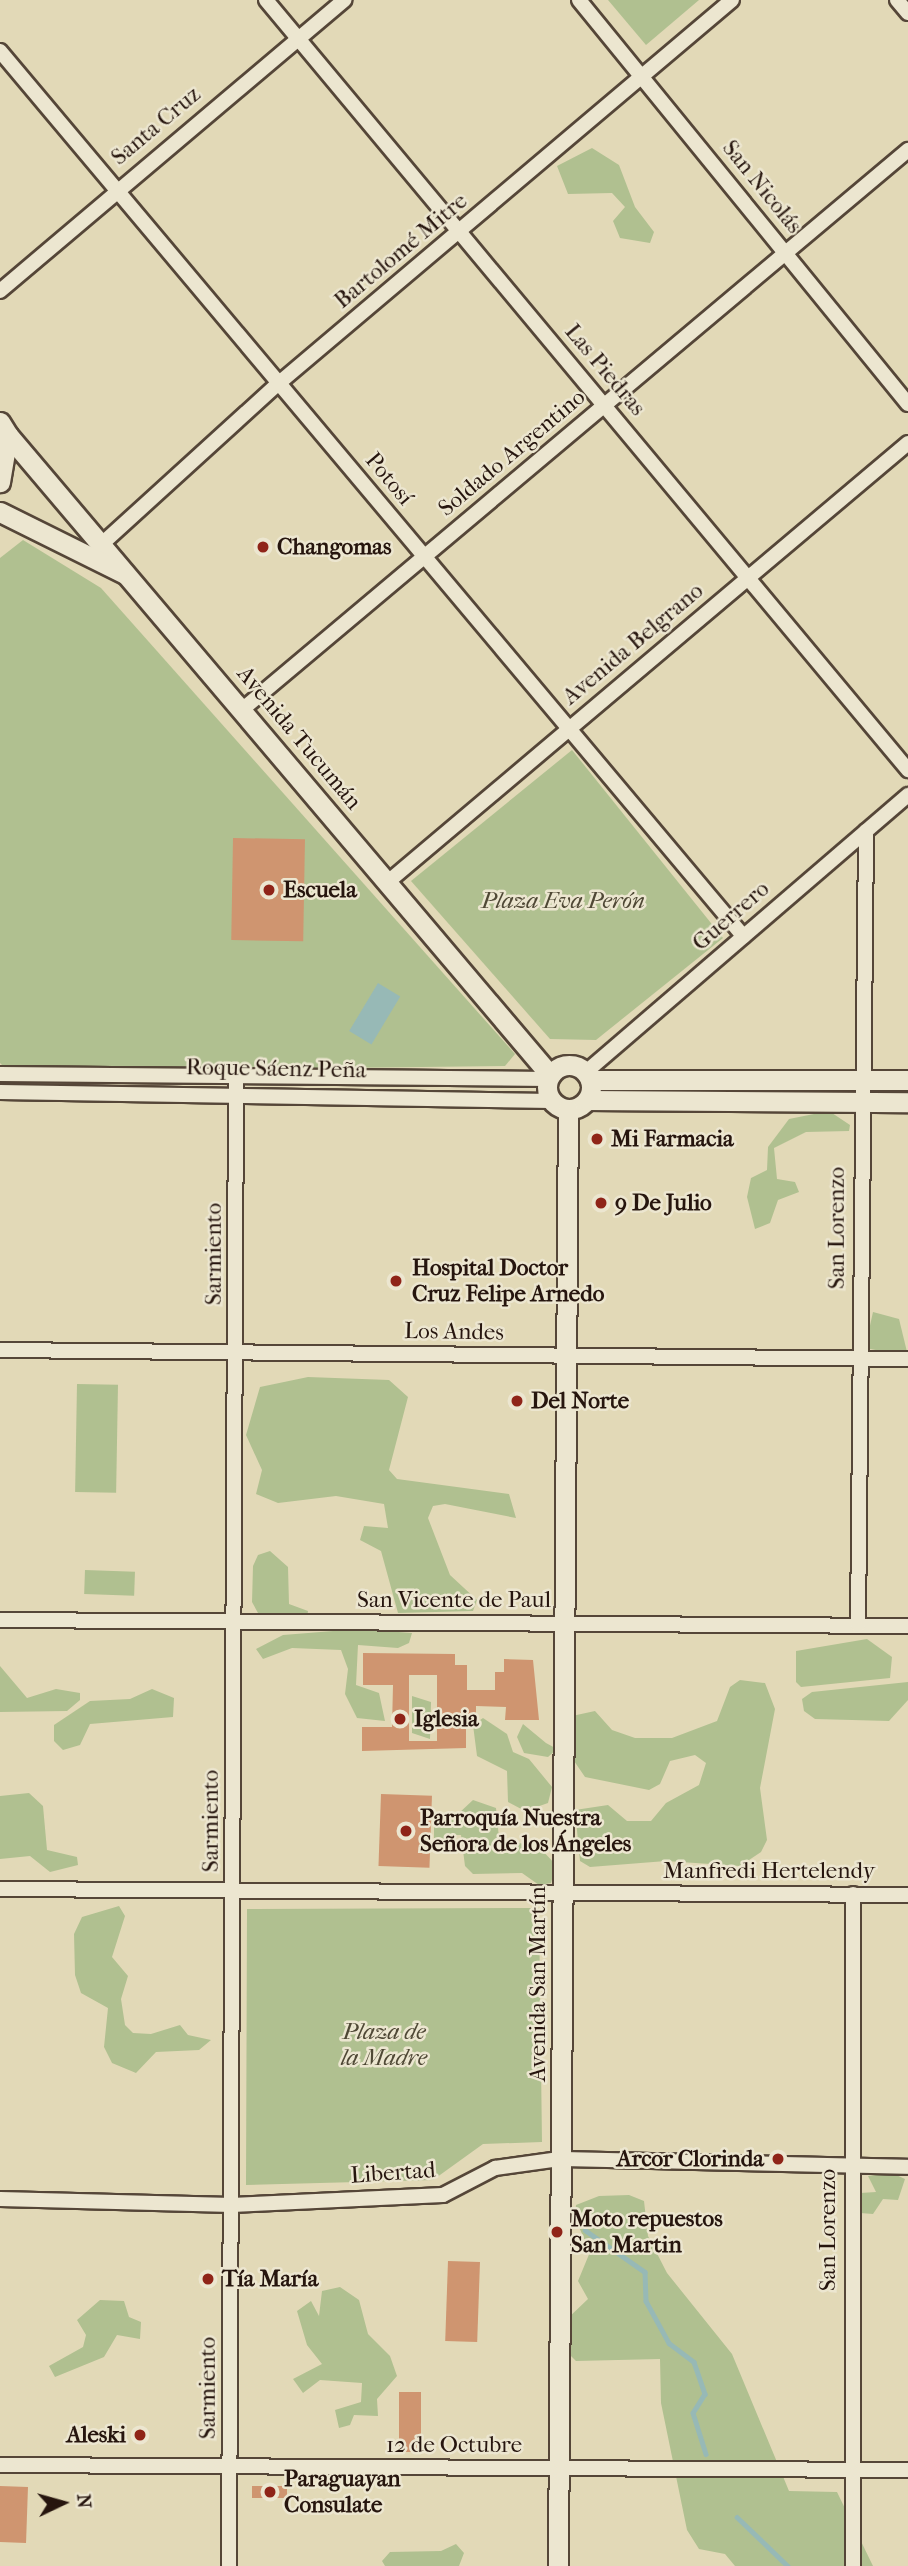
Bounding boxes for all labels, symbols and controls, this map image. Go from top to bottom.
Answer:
street label: Santa Cruz [106,81,206,171]
street label: San Nicolás [716,135,808,239]
street label: Bartolomé Mitre [329,187,473,315]
street label: Las Piedras [559,319,651,421]
street label: Soldado Argentino [433,384,591,522]
street label: Potosí [359,447,419,511]
place label: Changomas [277,533,391,561]
marker: Changomas [255,539,271,555]
street label: Avenida Belgrano [557,577,709,711]
street label: Avenida Tucumán [231,661,367,815]
street label: Guerrero [687,875,775,957]
place label: Escuela [283,876,357,904]
marker: Escuela [261,882,277,898]
park label: Plaza Eva Perón [481,887,645,915]
street label: Roque Sáenz Peña [186,1054,366,1084]
place label: Mi Farmacia [611,1125,734,1153]
marker: Mi Farmacia [589,1131,605,1147]
street label: San Lorenzo [823,1167,851,1289]
place label: 9 De Julio [615,1189,712,1217]
marker: 9 De Julio [593,1195,609,1211]
street label: Sarmiento [200,1203,228,1305]
place label: Hospital Doctor Cruz Felipe Arnedo [412,1254,604,1308]
marker: Hospital Doctor Cruz Felipe Arnedo [386,1271,406,1291]
street label: Los Andes [404,1317,504,1347]
place label: Del Norte [531,1387,629,1415]
marker: Del Norte [509,1393,525,1409]
street label: San Vicente de Paul [357,1586,551,1614]
place label: Iglesia [414,1705,479,1733]
marker: Iglesia [392,1711,408,1727]
street label: Sarmiento [197,1770,225,1872]
place label: Parroquía Nuestra Señora de los Ángeles [420,1804,631,1858]
marker: Parroquía Nuestra Señora de los Ángeles [398,1823,414,1839]
street label: Manfredi Hertelendy [663,1857,875,1885]
street label: Avenida San Martín [524,1886,552,2082]
park label: Plaza de la Madre [341,2018,427,2072]
place label: Arcor Clorinda [617,2145,764,2173]
marker: Arcor Clorinda [770,2151,786,2167]
street label: Libertad [350,2156,436,2190]
street label: San Lorenzo [814,2169,842,2291]
place label: Moto repuestos San Martin [571,2205,723,2259]
marker: Moto repuestos San Martin [549,2224,565,2240]
place label: Tía María [222,2265,318,2293]
marker: Tía María [200,2271,216,2287]
street label: Sarmiento [194,2337,222,2439]
place label: Aleski [66,2421,126,2449]
marker: Aleski [132,2427,148,2443]
street label: 12 de Octubre [386,2431,522,2459]
place label: Paraguayan Consulate [284,2465,401,2519]
north arrow [28,2468,98,2538]
marker: Paraguayan Consulate [262,2484,278,2500]
text: N [72,2493,96,2509]

